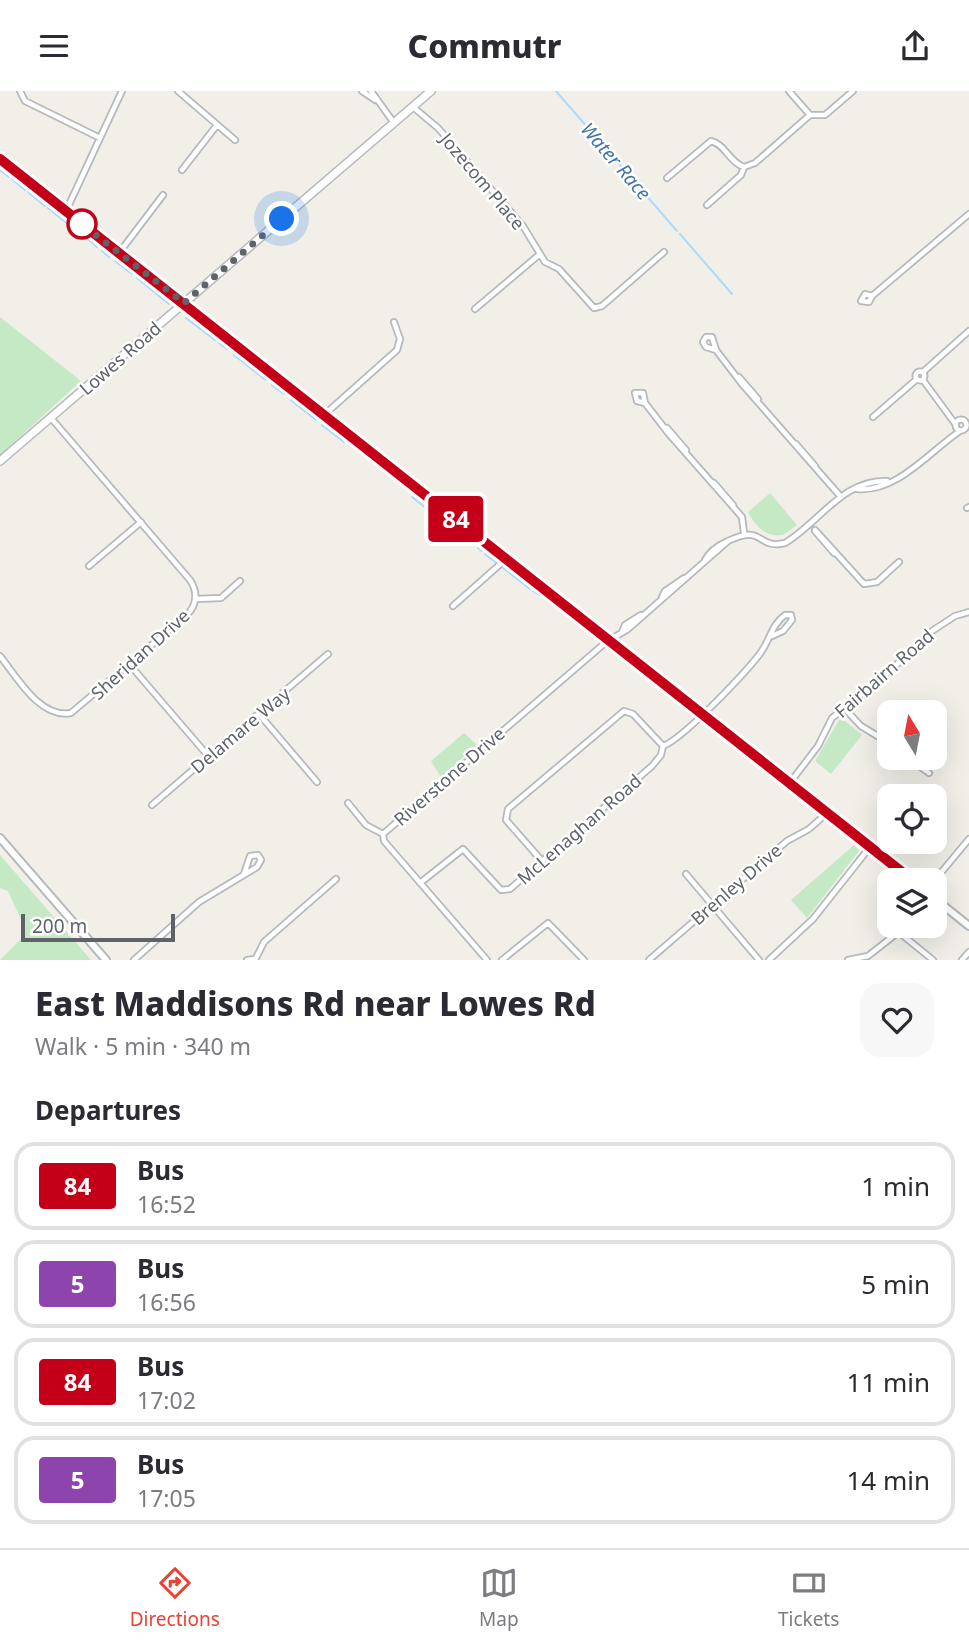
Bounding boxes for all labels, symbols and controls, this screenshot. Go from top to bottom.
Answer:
text: Commutr [408,24,561,67]
icon: menu [35,27,73,65]
icon: share [896,27,934,65]
water label: Water Race [575,117,657,205]
street label: Jozecom Place [434,126,531,235]
your location [264,201,299,236]
unlabelled marker [67,209,97,239]
street label: Lowes Road [74,316,166,400]
line badge: 84 [424,496,488,542]
text: 84 [442,502,470,535]
street label: Sheridan Drive [86,603,194,705]
street label: Fairbairn Road [829,623,939,723]
street label: Delamare Way [185,681,295,779]
north arrow [877,700,947,770]
map controls [877,700,947,938]
street label: Riverstone Drive [389,721,509,831]
street label: McLenaghan Road [512,768,646,890]
button: locate [877,784,947,854]
street label: Brenley Drive [686,838,786,930]
button: layers [877,868,947,938]
scale bar [21,911,175,943]
text: 200 m [32,913,87,939]
text: East Maddisons Rd near Lowes Rd [35,981,596,1026]
button: heart [860,983,934,1057]
text: Walk · 5 min · 340 m [35,1030,251,1062]
text: Departures [35,1092,181,1128]
text: Bus [137,1152,184,1188]
text: 1 min [861,1168,930,1204]
text: 84 [64,1169,91,1202]
text: 16:52 [137,1188,196,1220]
text: Bus [137,1250,184,1286]
text: 5 min [861,1266,930,1302]
text: 5 [71,1267,84,1300]
text: 16:56 [137,1286,196,1318]
text: Bus [137,1348,184,1384]
text: 11 min [846,1364,930,1400]
text: 84 [64,1365,91,1398]
text: 17:02 [137,1384,196,1416]
text: Bus [137,1446,184,1482]
text: 14 min [846,1462,930,1498]
text: 5 [71,1463,84,1496]
text: 17:05 [137,1482,196,1514]
tab: Directions [130,1564,220,1632]
tab: Map [479,1564,519,1632]
tab: Tickets [778,1564,839,1632]

